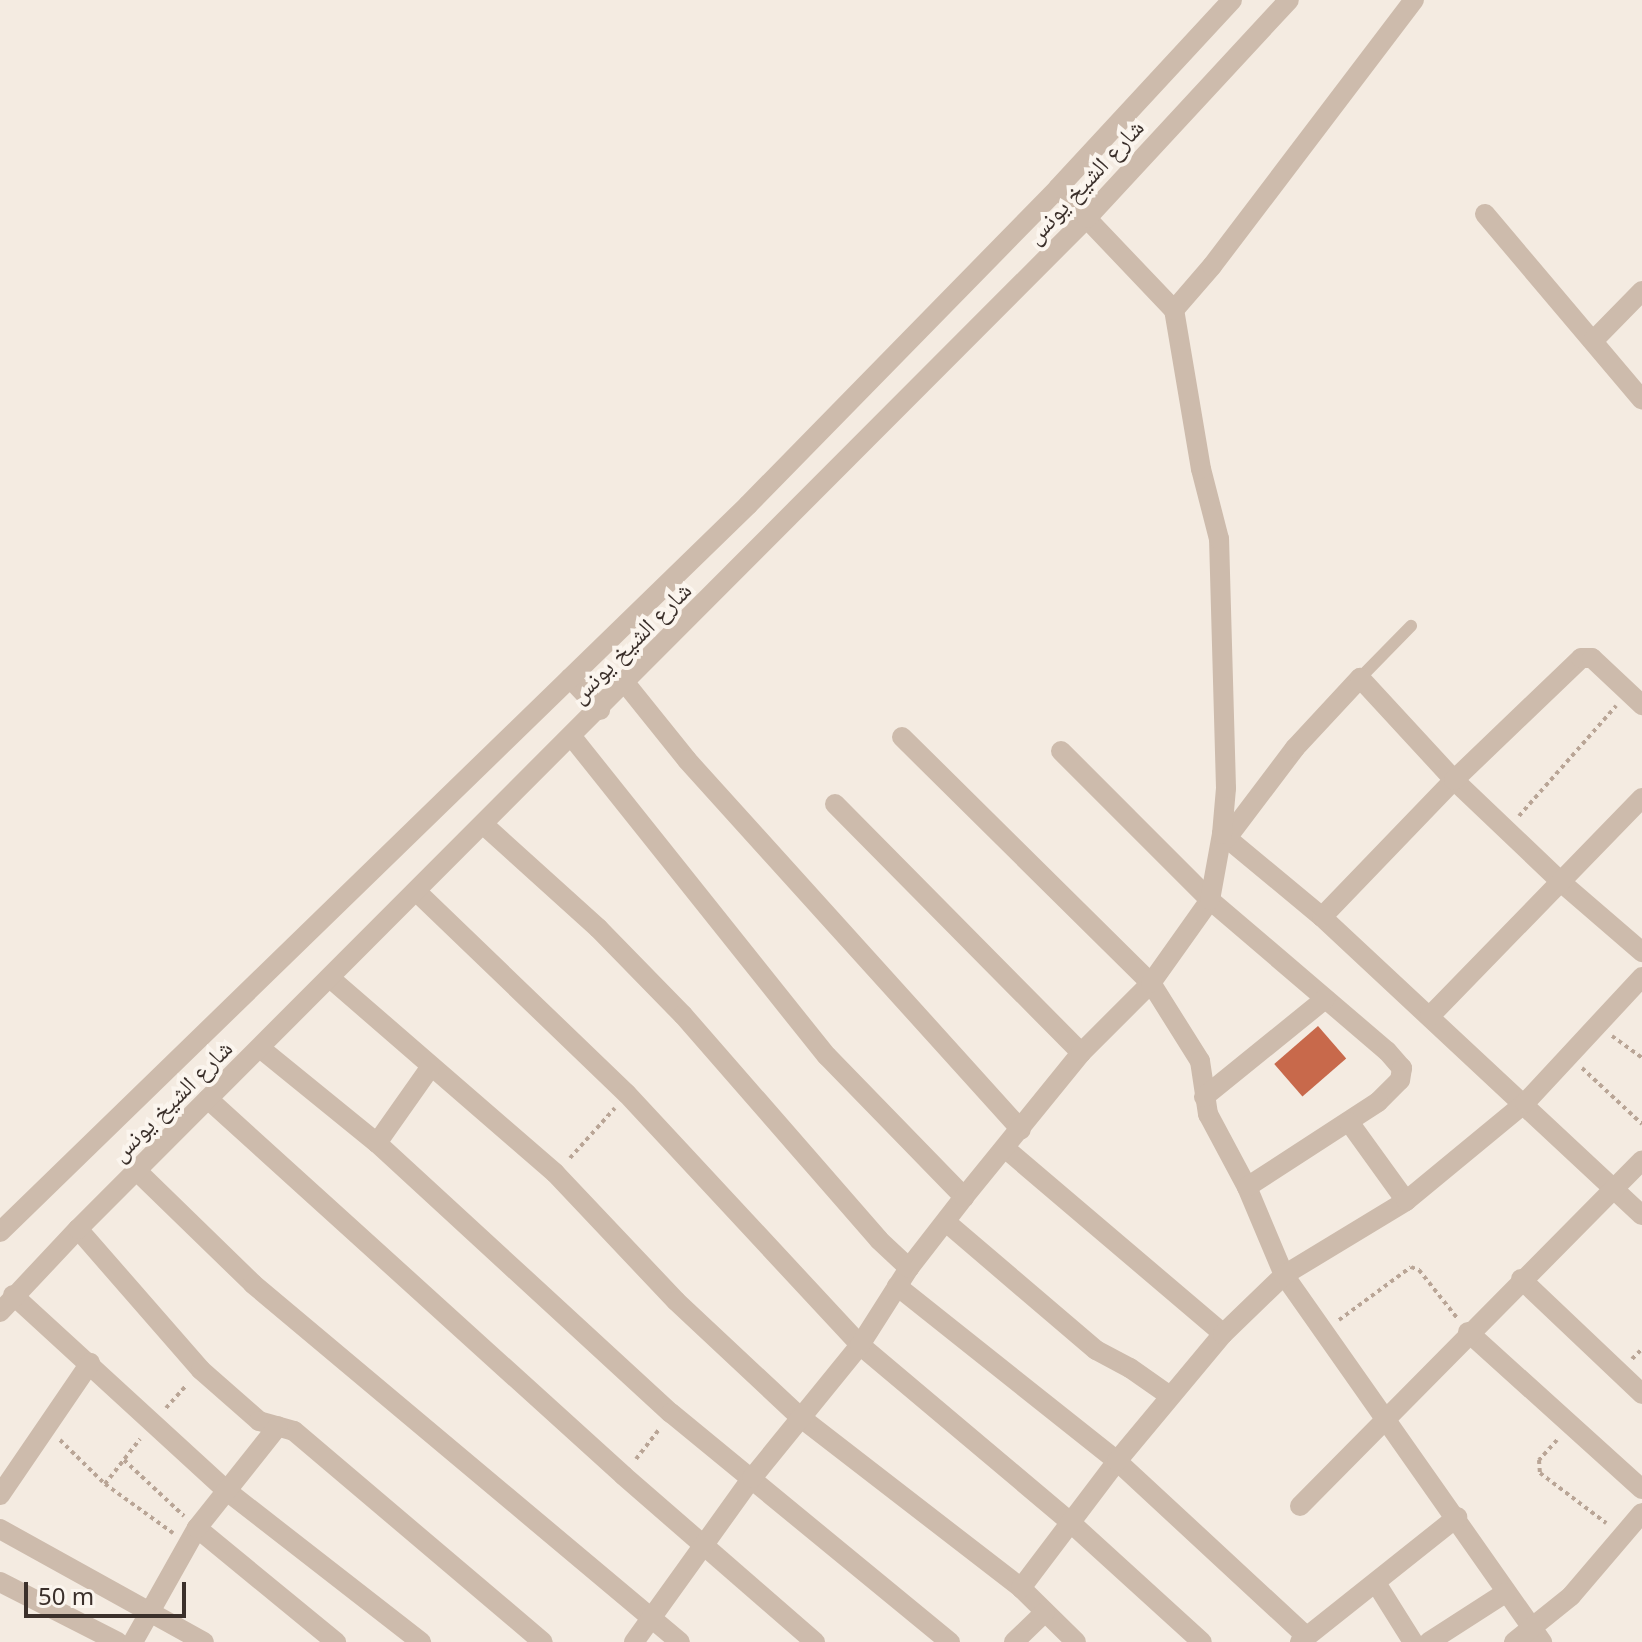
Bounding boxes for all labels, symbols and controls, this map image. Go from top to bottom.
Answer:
street label: شارع الشيخ يونس [1019,113,1149,249]
street label: شارع الشيخ يونس [563,575,697,709]
street label: شارع الشيخ يونس [104,1033,238,1167]
scale bar [28,1566,190,1616]
text: 50 m [38,1579,94,1612]

